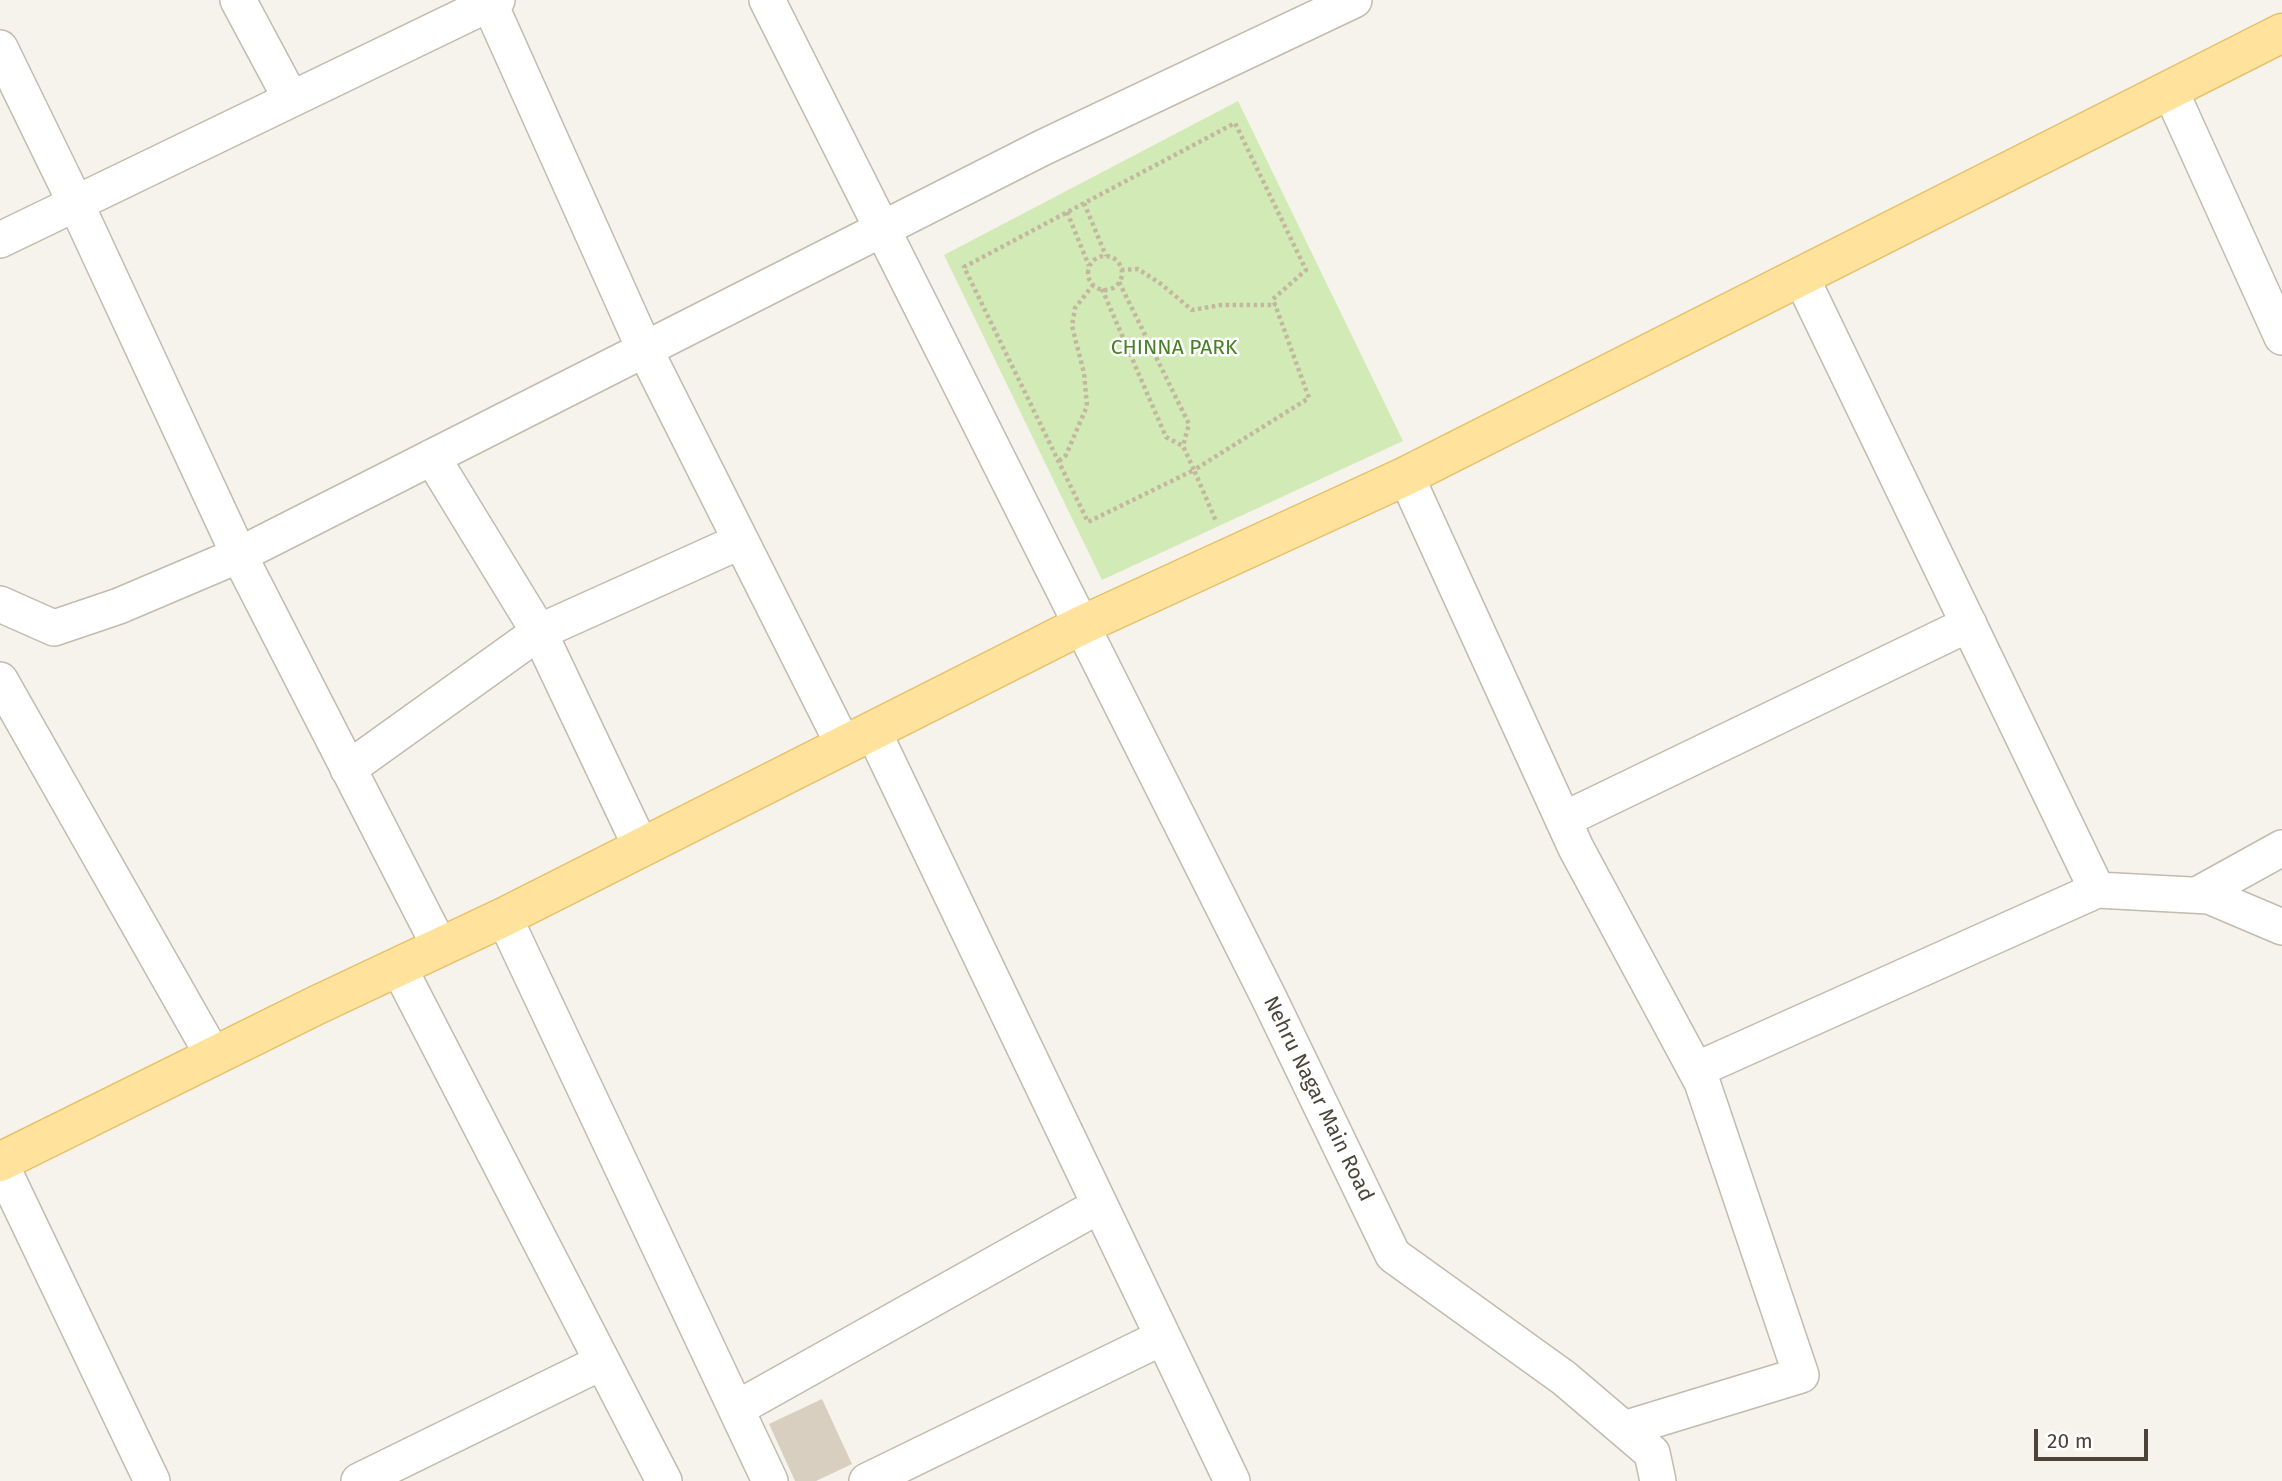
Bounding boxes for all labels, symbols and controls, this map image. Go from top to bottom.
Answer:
park label: CHINNA PARK [1111,335,1237,361]
street label: Nehru Nagar Main Road [1257,992,1379,1206]
scale bar [2037,1414,2151,1458]
text: 20 m [2047,1428,2093,1454]

